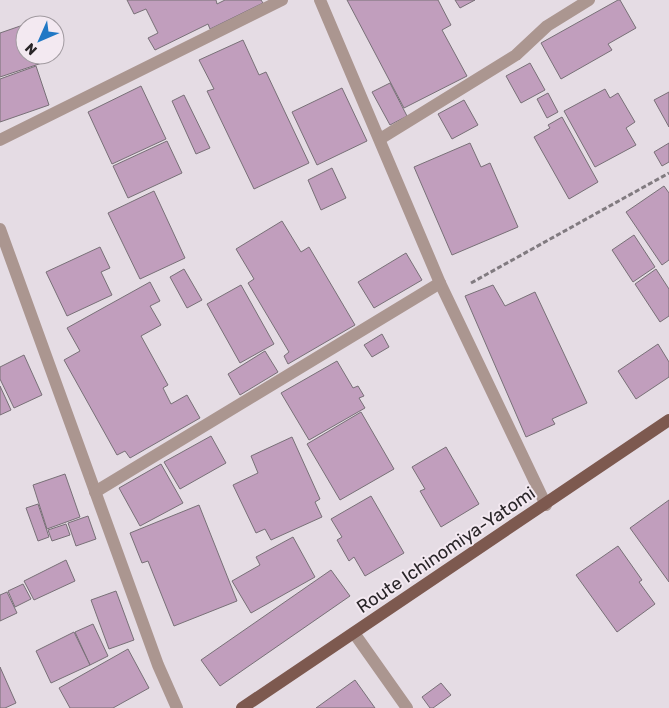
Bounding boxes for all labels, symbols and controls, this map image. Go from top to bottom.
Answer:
north arrow [15,15,65,65]
text: N [22,39,41,58]
street label: Route Ichinomiya-Yatomi [353,482,539,618]

